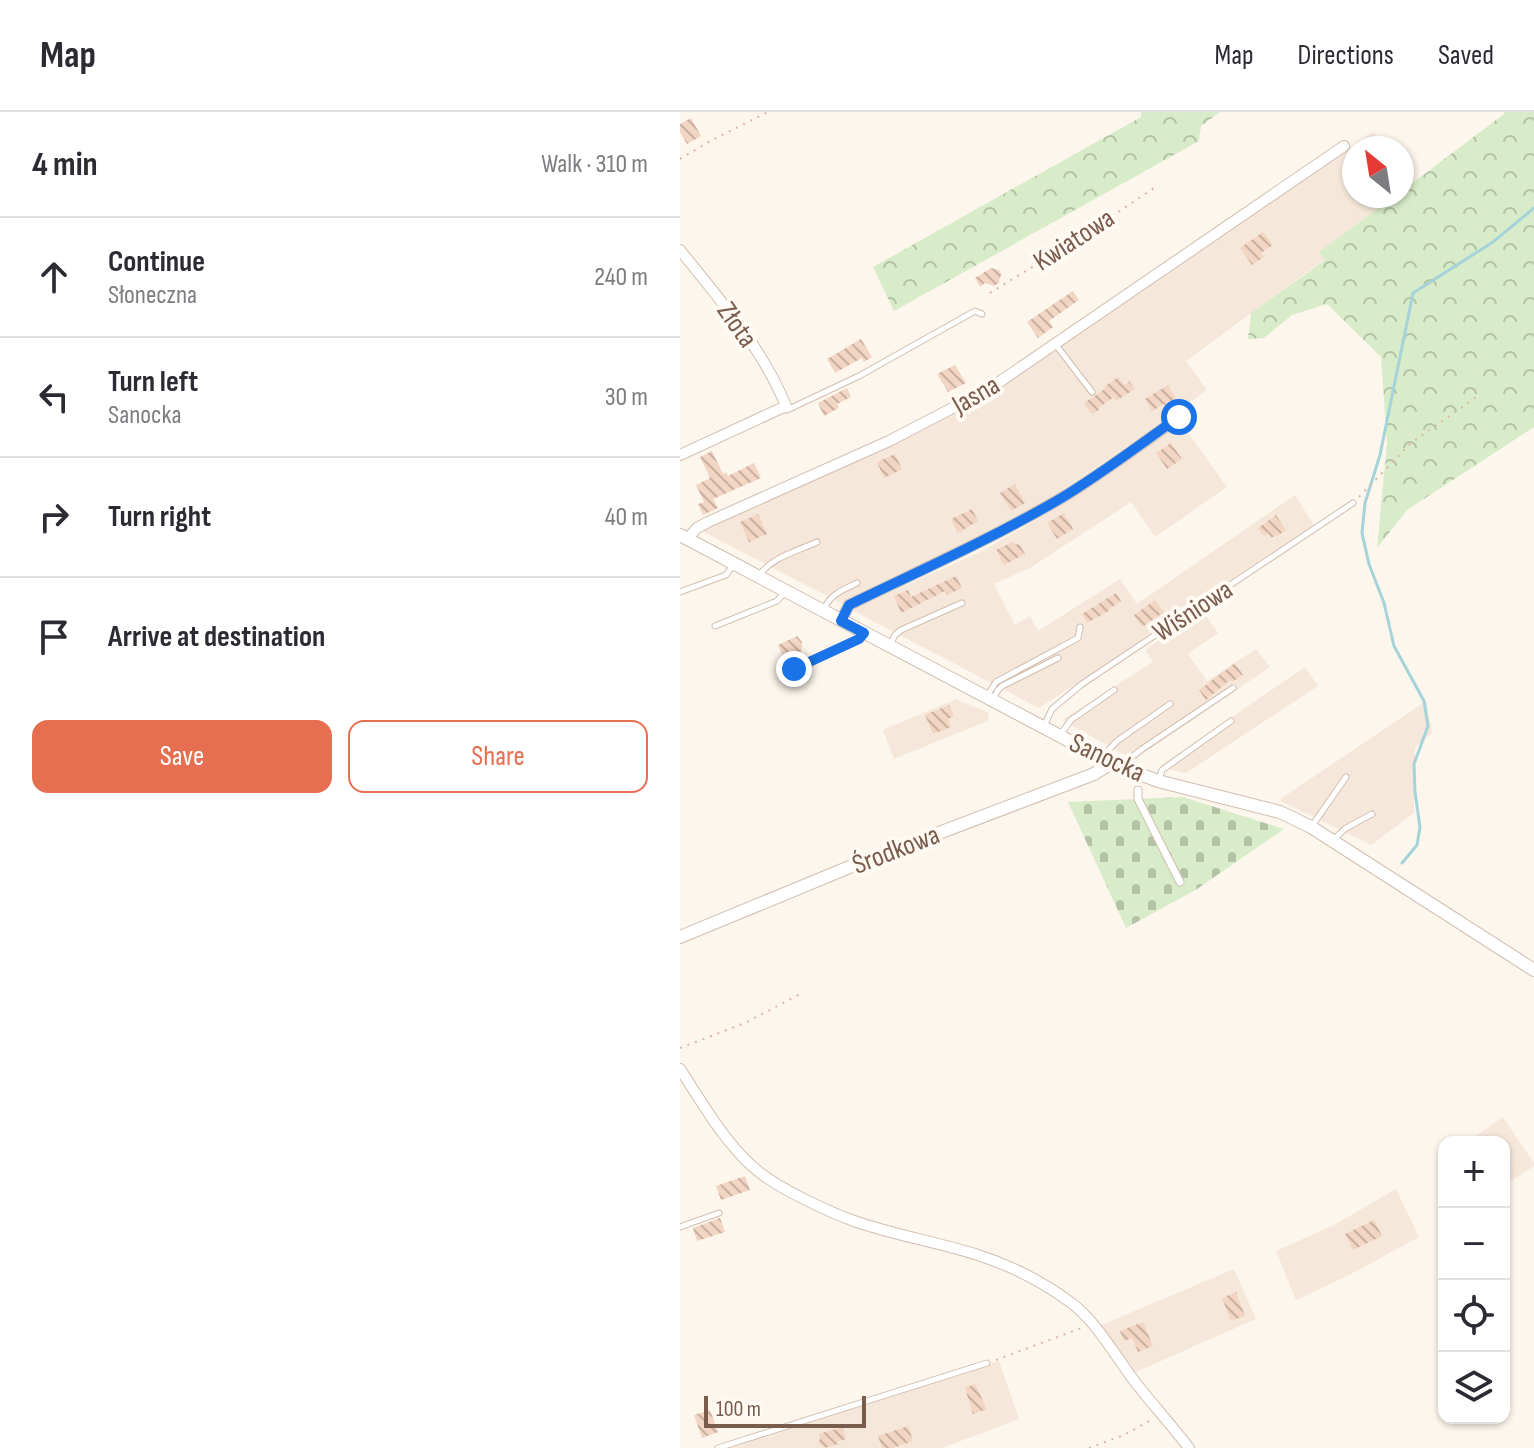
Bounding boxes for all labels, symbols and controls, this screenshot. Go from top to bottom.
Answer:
text: Map [40,33,96,78]
text: Map [1215,39,1254,72]
text: Directions [1298,39,1394,72]
text: Saved [1438,39,1494,72]
north arrow [1342,136,1414,208]
text: 4 min [32,144,98,185]
text: Walk · 310 m [541,149,648,180]
street label: Kwiatowa [1027,202,1121,278]
text: Continue [108,244,205,280]
icon: ahead [32,255,76,299]
text: 240 m [594,262,648,293]
text: Słoneczna [108,280,197,311]
street label: Złota [710,296,764,354]
text: Turn left [108,364,198,400]
street label: Jasna [946,368,1006,422]
icon: left [32,375,76,419]
text: 30 m [605,382,648,413]
route start [1161,399,1197,435]
text: Sanocka [108,400,181,431]
icon: right [32,495,76,539]
text: Turn right [108,499,211,535]
text: 40 m [605,502,648,533]
street label: Wiśniowa [1147,573,1239,649]
icon: arrive [32,615,76,659]
text: Arrive at destination [108,619,325,655]
route end [776,651,812,687]
button: Save [32,720,332,793]
button: Share [348,720,648,793]
street label: Sanocka [1064,726,1150,790]
street label: Środkowa [848,818,944,882]
map controls [1438,1136,1510,1424]
button: + [1438,1136,1510,1208]
button: − [1438,1208,1510,1280]
button: locate [1438,1280,1510,1352]
button: layers [1438,1352,1510,1424]
scale bar [704,1392,866,1428]
text: 100 m [716,1396,761,1423]

